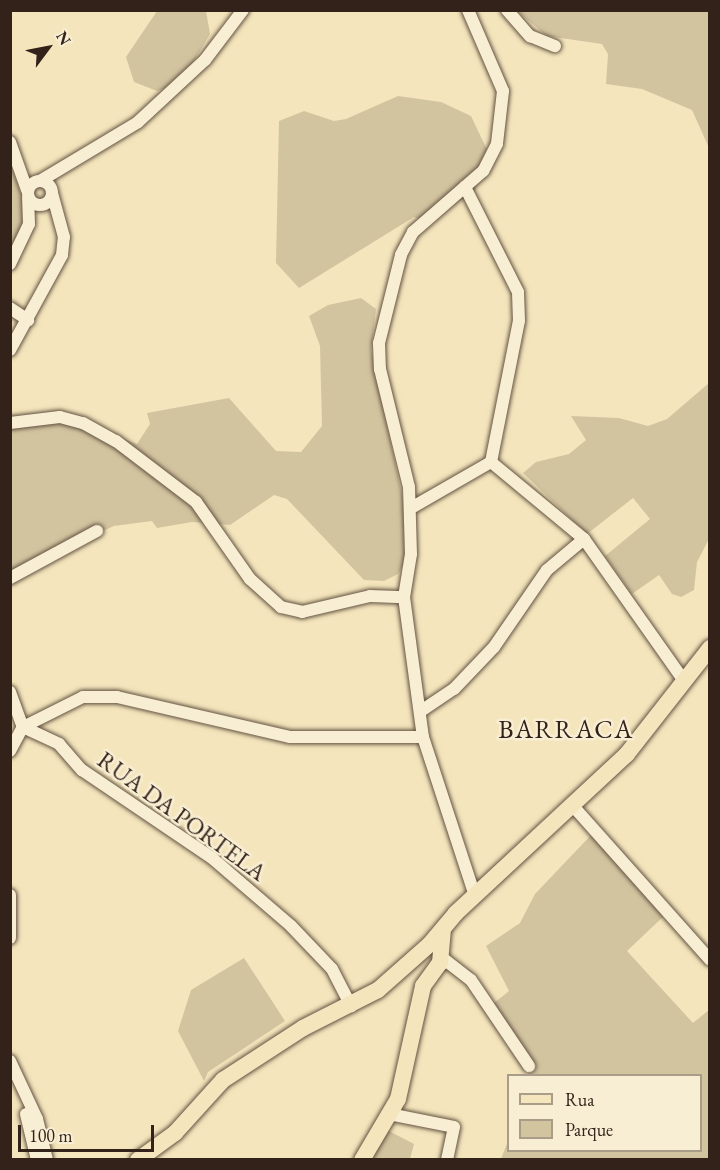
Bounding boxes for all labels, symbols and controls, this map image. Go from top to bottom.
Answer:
north arrow [18,18,78,78]
text: N [51,27,76,49]
district label: BARRACA [498,714,634,746]
street label: RUA DA PORTELA [92,745,272,887]
legend [507,1074,702,1152]
text: Rua [565,1088,595,1111]
scale bar [21,1113,158,1151]
text: Parque [565,1118,613,1141]
text: 100 m [29,1124,73,1147]

